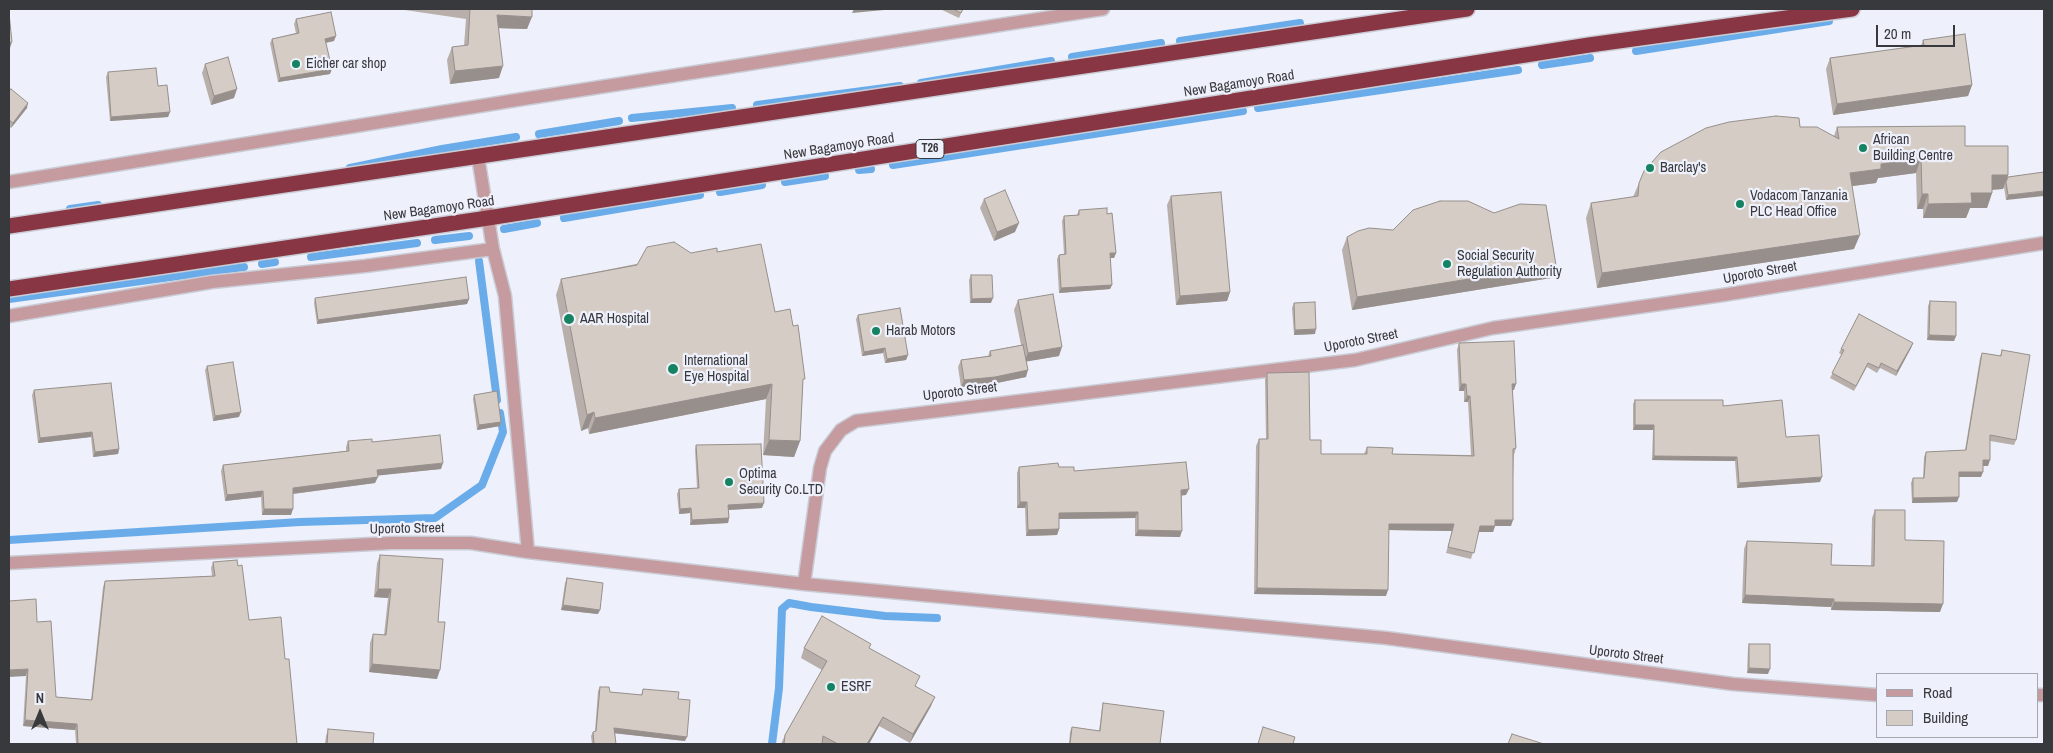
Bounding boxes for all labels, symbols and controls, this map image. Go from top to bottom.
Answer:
scale bar [1878,15,1957,47]
text: 20 m [1884,23,1911,44]
place label: Eicher car shop [306,56,386,72]
marker: Eicher car shop [290,58,302,70]
street label: New Bagamoyo Road [1183,67,1295,101]
street label: New Bagamoyo Road [783,130,895,164]
place label: African Building Centre [1873,132,1953,164]
road number: T26 [916,140,944,158]
marker: African Building Centre [1857,142,1869,154]
place label: Barclay's [1660,160,1706,176]
marker: Barclay's [1644,162,1656,174]
place label: Vodacom Tanzania PLC Head Office [1750,188,1848,220]
street label: New Bagamoyo Road [383,193,495,225]
marker: Vodacom Tanzania PLC Head Office [1734,198,1746,210]
place label: Social Security Regulation Authority [1457,248,1562,280]
marker: Social Security Regulation Authority [1441,258,1453,270]
street label: Uporoto Street [1722,258,1798,288]
place label: AAR Hospital [580,311,649,327]
marker: AAR Hospital [562,312,576,326]
place label: Harab Motors [886,323,956,339]
marker: Harab Motors [870,325,882,337]
street label: Uporoto Street [1323,326,1399,356]
place label: International Eye Hospital [684,353,749,386]
marker: International Eye Hospital [666,362,680,376]
street label: Uporoto Street [922,379,998,405]
place label: Optima Security Co.LTD [739,466,823,498]
marker: Optima Security Co.LTD [723,476,735,488]
street label: Uporoto Street [370,520,444,538]
street label: Uporoto Street [1588,642,1664,668]
legend [1876,673,2038,738]
place label: ESRF [841,679,872,695]
marker: ESRF [825,681,837,693]
text: Road [1923,682,1952,703]
north arrow [15,688,65,738]
text: N [36,689,44,707]
text: Building [1923,707,1968,728]

